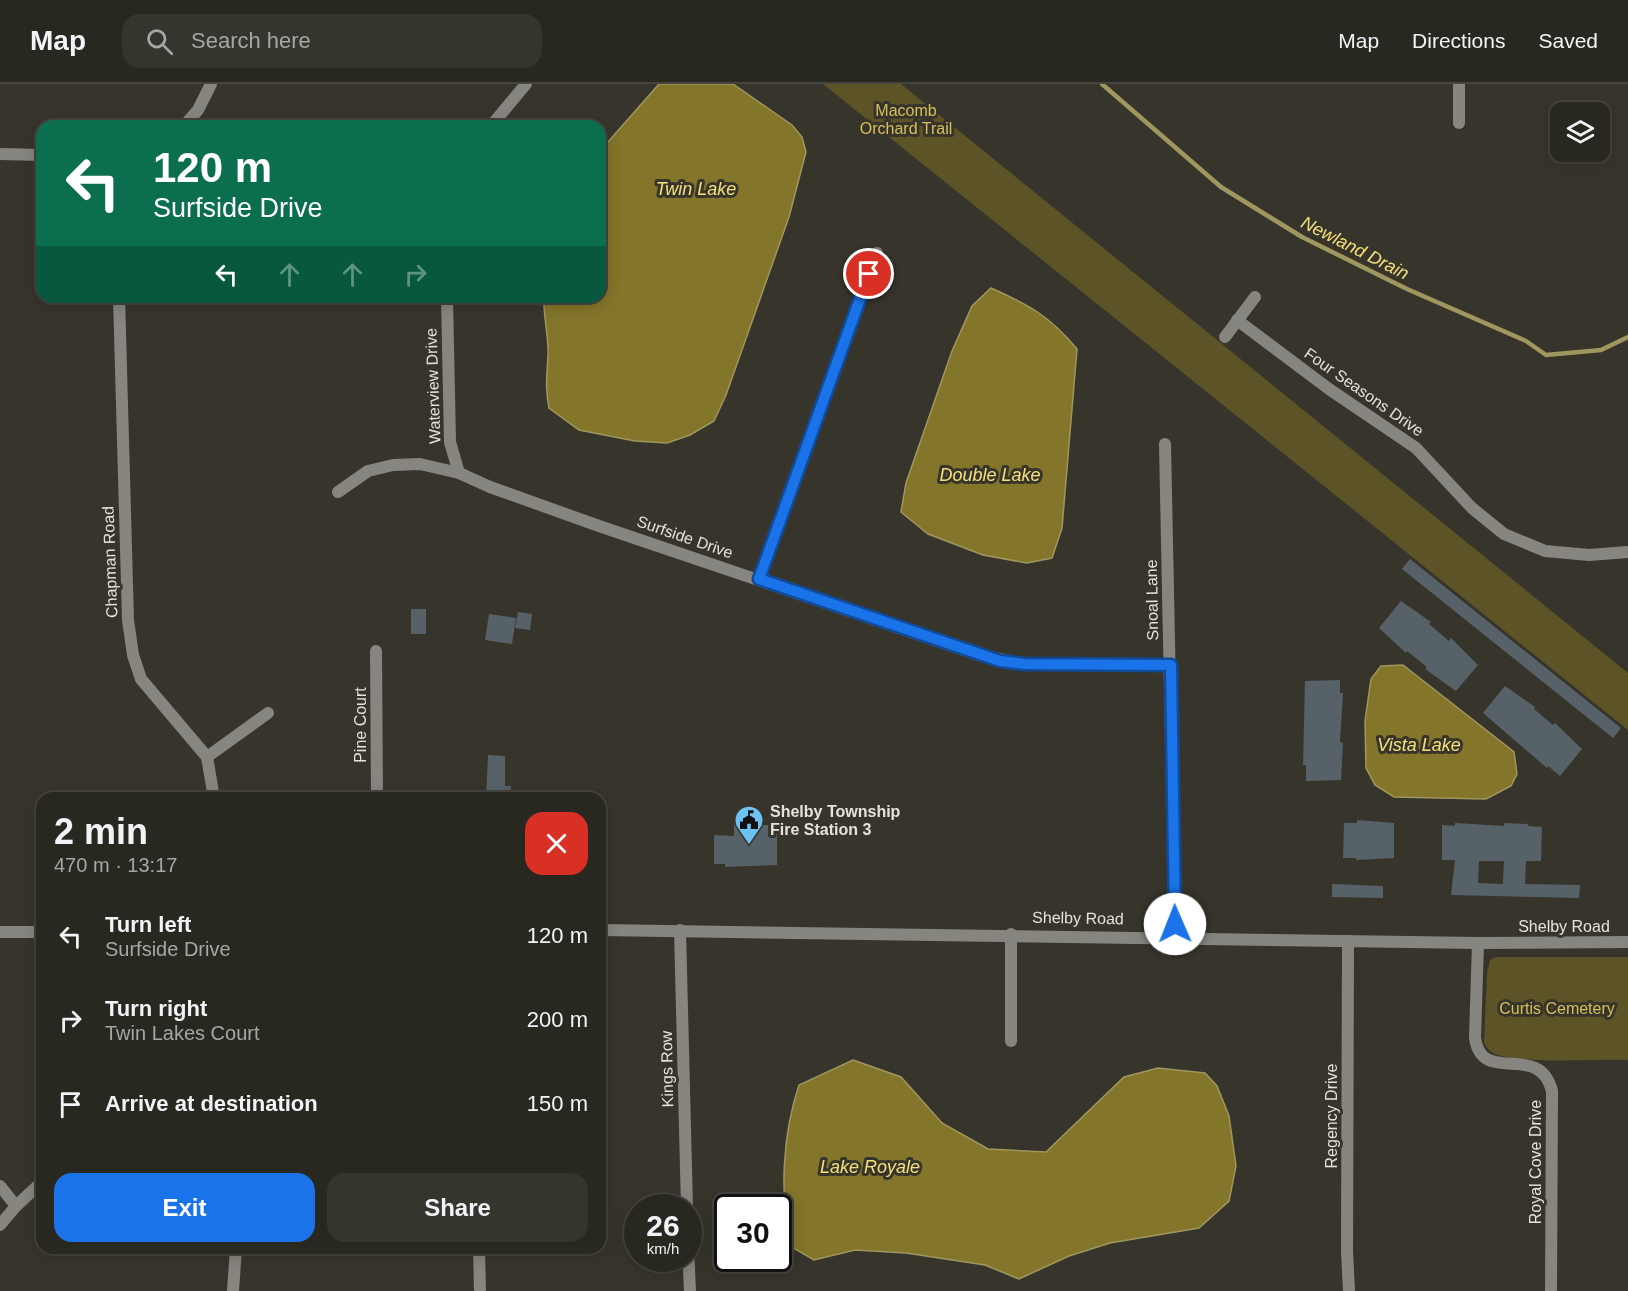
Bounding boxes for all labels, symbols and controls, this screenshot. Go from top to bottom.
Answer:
search box [122,14,542,68]
text: Map [30,25,86,56]
icon: search [143,25,176,58]
text: Search here [191,28,311,53]
text: Map [1338,29,1379,52]
text: Directions [1412,29,1505,52]
text: Saved [1538,29,1598,52]
park label: Macomb Orchard Trail [860,102,952,137]
map controls [1550,102,1610,162]
button: layers [1550,102,1610,162]
icon: left [54,144,132,222]
text: 120 m [153,144,272,191]
water label: Twin Lake [656,179,736,199]
text: Surfside Drive [153,193,323,223]
water label: Newland Drain [1298,212,1412,284]
pin [843,248,894,299]
icon: arrive [852,257,885,290]
icon: left [210,258,243,291]
icon: ahead [273,258,306,291]
icon: ahead [336,258,369,291]
icon: right [399,258,432,291]
street label: Waterview Drive [422,328,444,444]
street label: Four Seasons Drive [1301,344,1427,440]
water label: Double Lake [939,465,1041,485]
street label: Chapman Road [100,506,120,618]
street label: Surfside Drive [635,513,735,561]
street label: Snoal Lane [1143,559,1161,641]
street label: Pine Court [352,687,369,763]
water label: Vista Lake [1377,735,1461,755]
place label: Shelby Township Fire Station 3 [770,803,901,838]
public building icon: Shelby Township Fire Station 3 [733,804,765,846]
text: 2 min [54,811,148,852]
button: close [525,812,588,875]
text: 470 m · 13:17 [54,854,177,876]
position arrow [1143,892,1207,956]
street label: Shelby Road [1032,909,1124,927]
text: Turn left [105,912,191,937]
street label: Shelby Road [1518,918,1610,935]
icon: left [54,920,87,953]
text: 120 m [527,923,588,948]
text: Surfside Drive [105,938,231,960]
text: Turn right [105,996,207,1021]
park label: Curtis Cemetery [1499,1000,1615,1017]
icon: right [54,1004,87,1037]
text: 200 m [527,1007,588,1032]
text: Twin Lakes Court [105,1022,260,1044]
street label: Kings Row [658,1030,676,1107]
street label: Regency Drive [1323,1063,1340,1168]
icon: arrive [54,1088,87,1121]
text: Arrive at destination [105,1091,318,1116]
text: 150 m [527,1091,588,1116]
street label: Royal Cove Drive [1527,1100,1544,1224]
water label: Lake Royale [820,1157,920,1177]
button: Exit [54,1173,315,1242]
button: Share [327,1173,588,1242]
speed limit sign: 30 [714,1194,792,1272]
text: 26 [646,1209,680,1242]
text: km/h [647,1240,679,1257]

